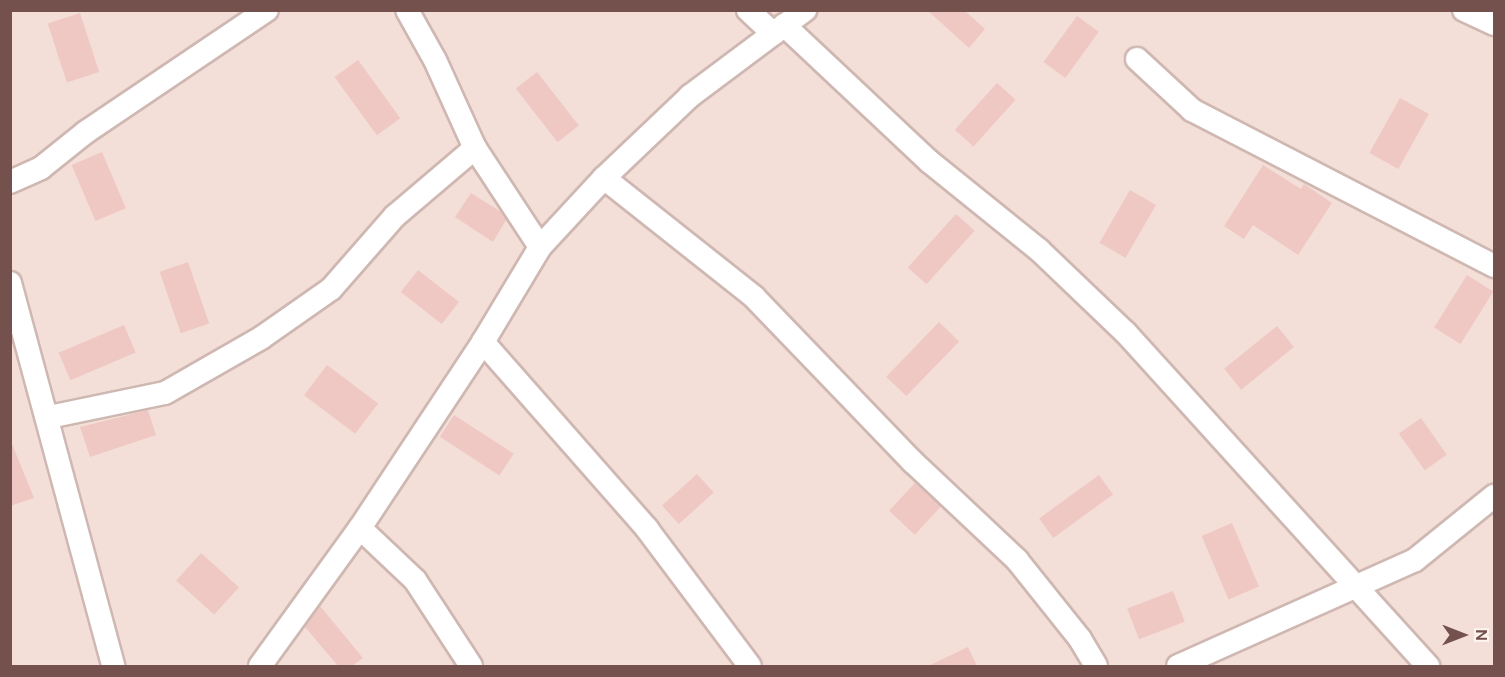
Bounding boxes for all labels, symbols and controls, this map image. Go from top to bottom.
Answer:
north arrow [1433,605,1493,665]
text: N [1471,629,1492,641]

